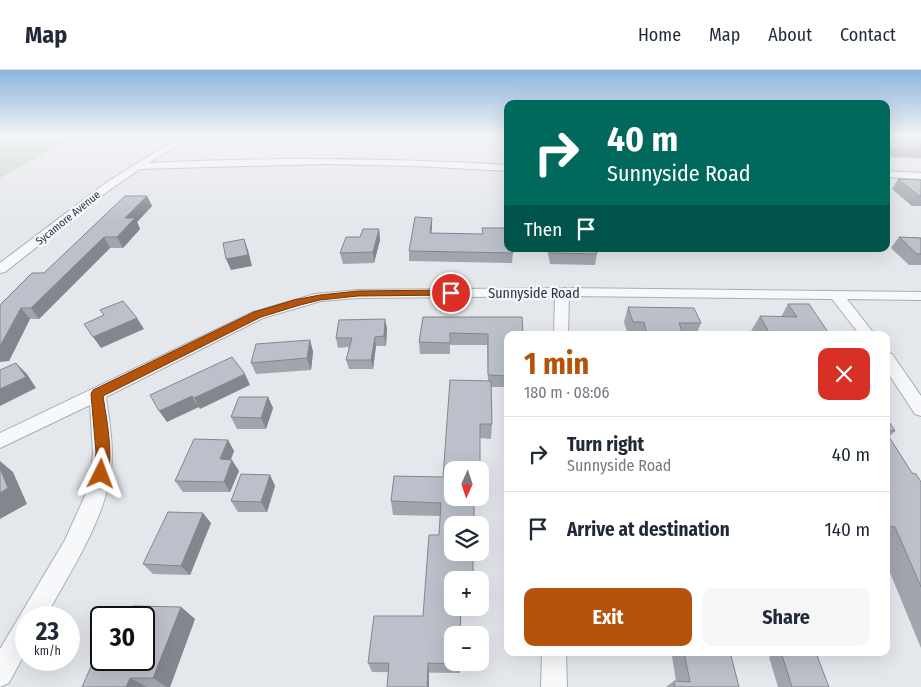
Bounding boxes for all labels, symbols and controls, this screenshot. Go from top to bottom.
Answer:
text: Map [25,21,67,49]
text: Home [638,24,681,46]
text: Map [709,24,740,46]
text: About [768,24,812,46]
text: Contact [840,24,896,46]
text: 40 m [607,118,678,160]
icon: right [524,120,589,185]
text: Sunnyside Road [607,160,751,187]
street label: Sycamore Avenue [33,188,103,248]
icon: arrive [572,215,600,243]
text: Then [524,218,562,241]
pin [430,272,472,314]
icon: arrive [437,279,465,307]
street label: Sunnyside Road [488,285,580,302]
text: 1 min [524,346,589,382]
button: close [818,348,870,400]
text: 180 m · 08:06 [524,383,610,402]
text: Turn right [567,433,644,456]
icon: right [524,440,552,468]
text: 40 m [832,443,870,466]
position arrow [74,447,126,499]
text: Sunnyside Road [567,456,671,475]
north arrow [444,461,489,506]
map controls [444,461,489,671]
icon: arrive [524,515,552,543]
button: layers [444,516,489,561]
text: Arrive at destination [567,518,730,541]
text: 140 m [824,518,870,541]
button: + [444,571,489,616]
button: Exit [524,588,692,646]
button: Share [702,588,870,646]
speed limit sign: 30 [90,606,155,671]
text: 23 [36,617,59,647]
button: − [444,626,489,671]
text: km/h [34,644,61,658]

